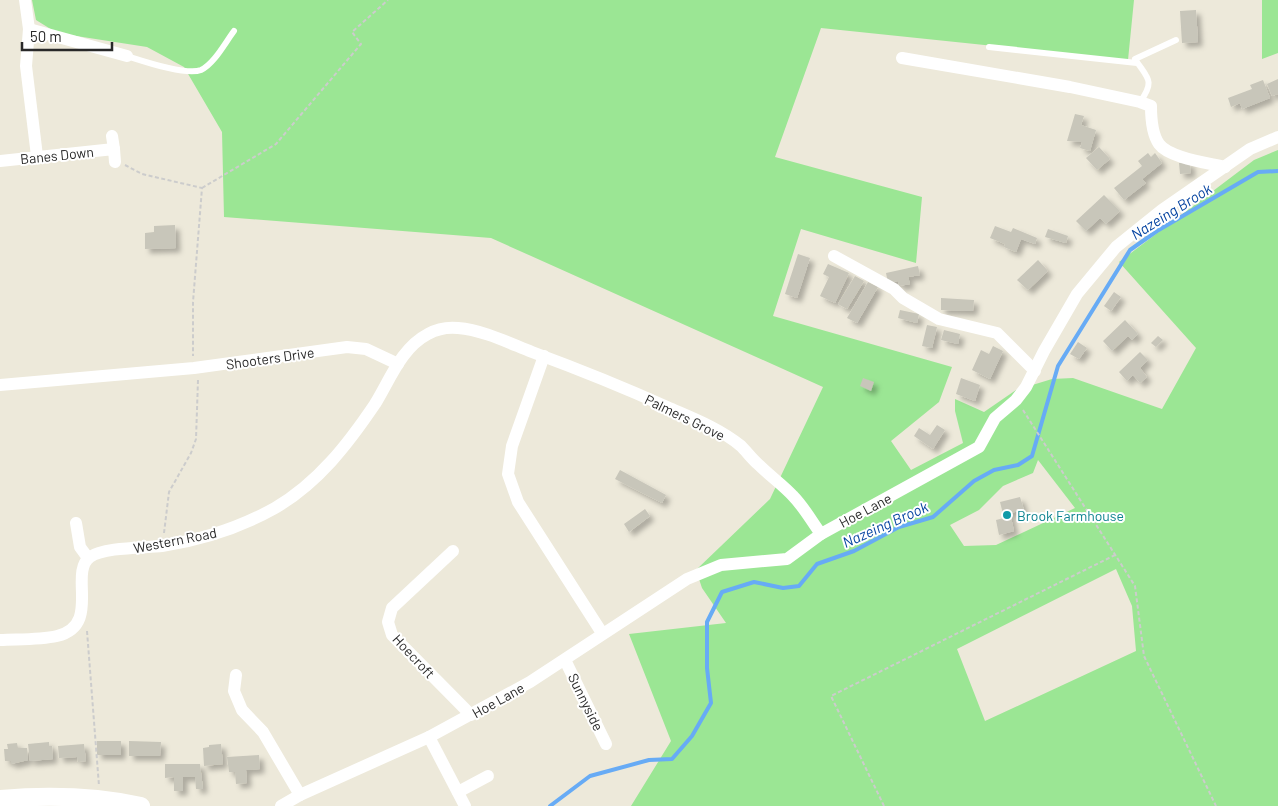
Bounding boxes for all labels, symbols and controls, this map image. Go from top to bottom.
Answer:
scale bar [22,20,112,52]
text: 50 m [30,27,62,45]
street label: Banes Down [19,143,95,167]
water label: Nazeing Brook [1127,179,1215,243]
street label: Shooters Drive [225,343,315,373]
street label: Palmers Grove [642,390,728,444]
street label: Hoe Lane [836,489,894,531]
water label: Nazeing Brook [839,497,931,551]
place label: Brook Farmhouse [1017,507,1124,524]
marker: Brook Farmhouse [1001,509,1013,521]
street label: Western Road [132,524,218,556]
street label: Hoecroft [389,630,439,682]
street label: Sunnyside [565,670,607,734]
street label: Hoe Lane [469,679,527,721]

